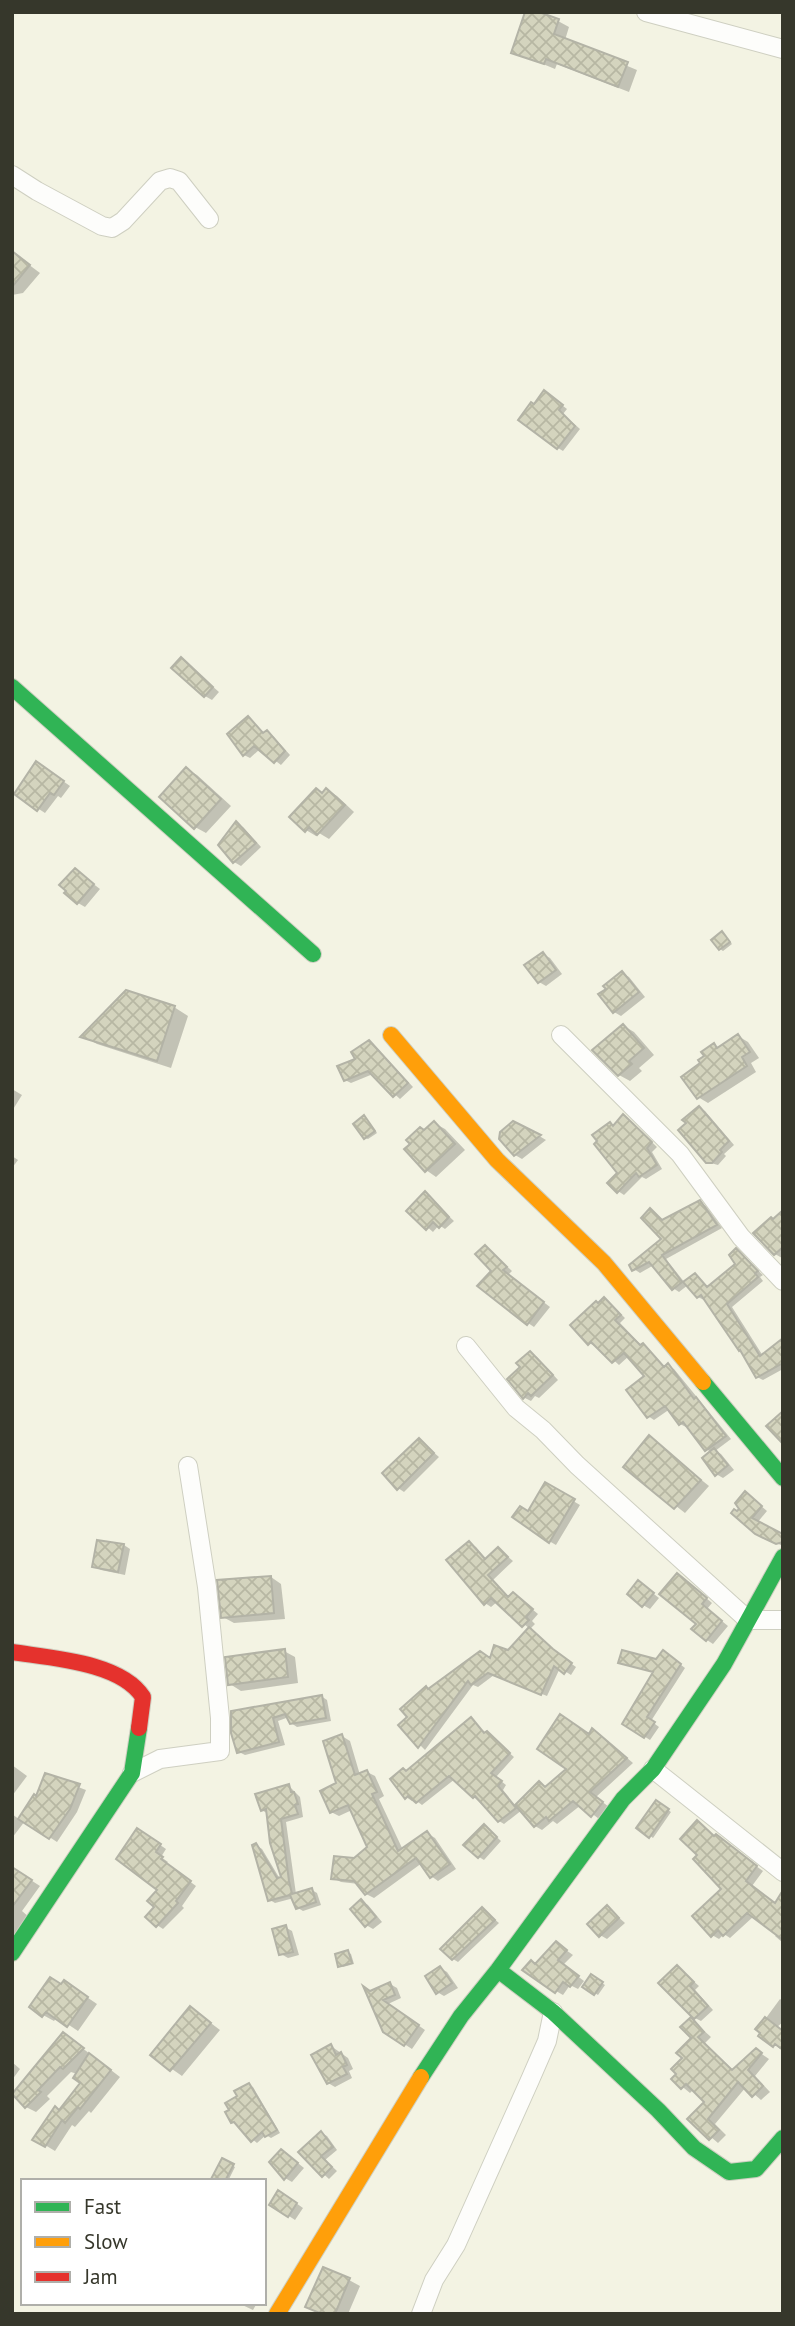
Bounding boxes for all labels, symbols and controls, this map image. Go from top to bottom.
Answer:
legend [21,2179,266,2305]
text: Fast [84,2193,121,2220]
text: Slow [84,2228,128,2255]
text: Jam [83,2263,118,2290]

